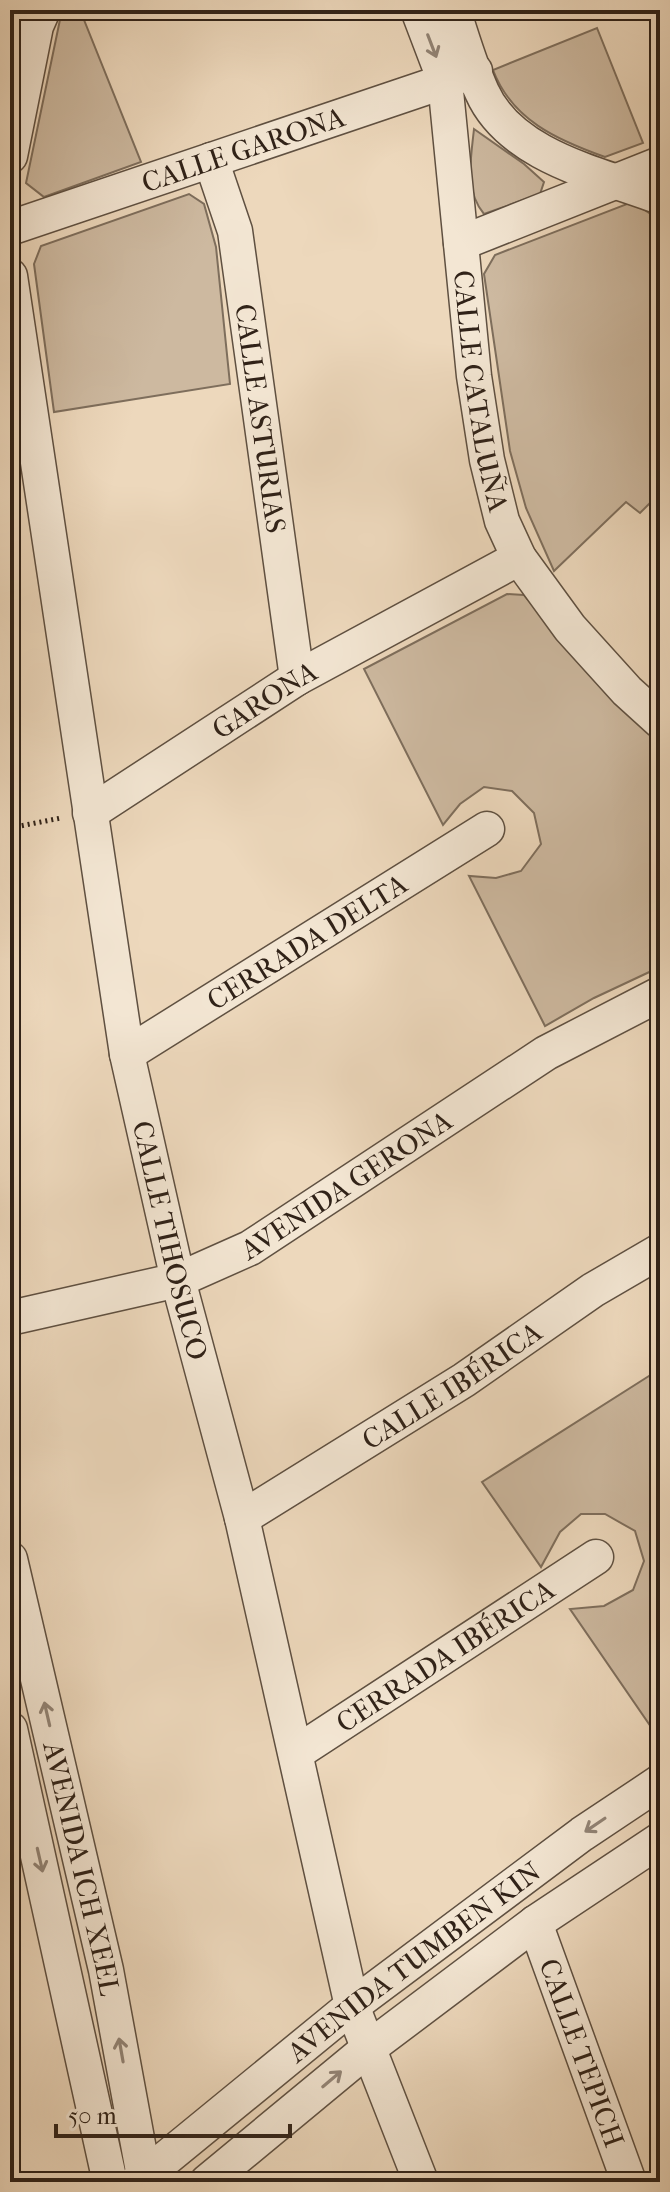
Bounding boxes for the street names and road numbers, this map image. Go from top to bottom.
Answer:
street label: CALLE GARONA [138,100,350,199]
street label: CALLE CATALUÑA [447,269,515,516]
street label: CALLE ASTURIAS [228,302,293,535]
street label: GARONA [206,654,323,746]
street label: CERRADA DELTA [201,867,414,1017]
street label: AVENIDA GERONA [234,1103,459,1267]
street label: CALLE TIHOSUCO [126,1118,215,1364]
street label: CALLE IBÉRICA [356,1315,549,1456]
street label: CERRADA IBÉRICA [330,1572,561,1739]
street label: AVENIDA ICH XEEL [36,1738,126,1998]
street label: AVENIDA TUMBEN KIN [280,1855,547,2070]
street label: CALLE TEPICH [532,1954,631,2152]

